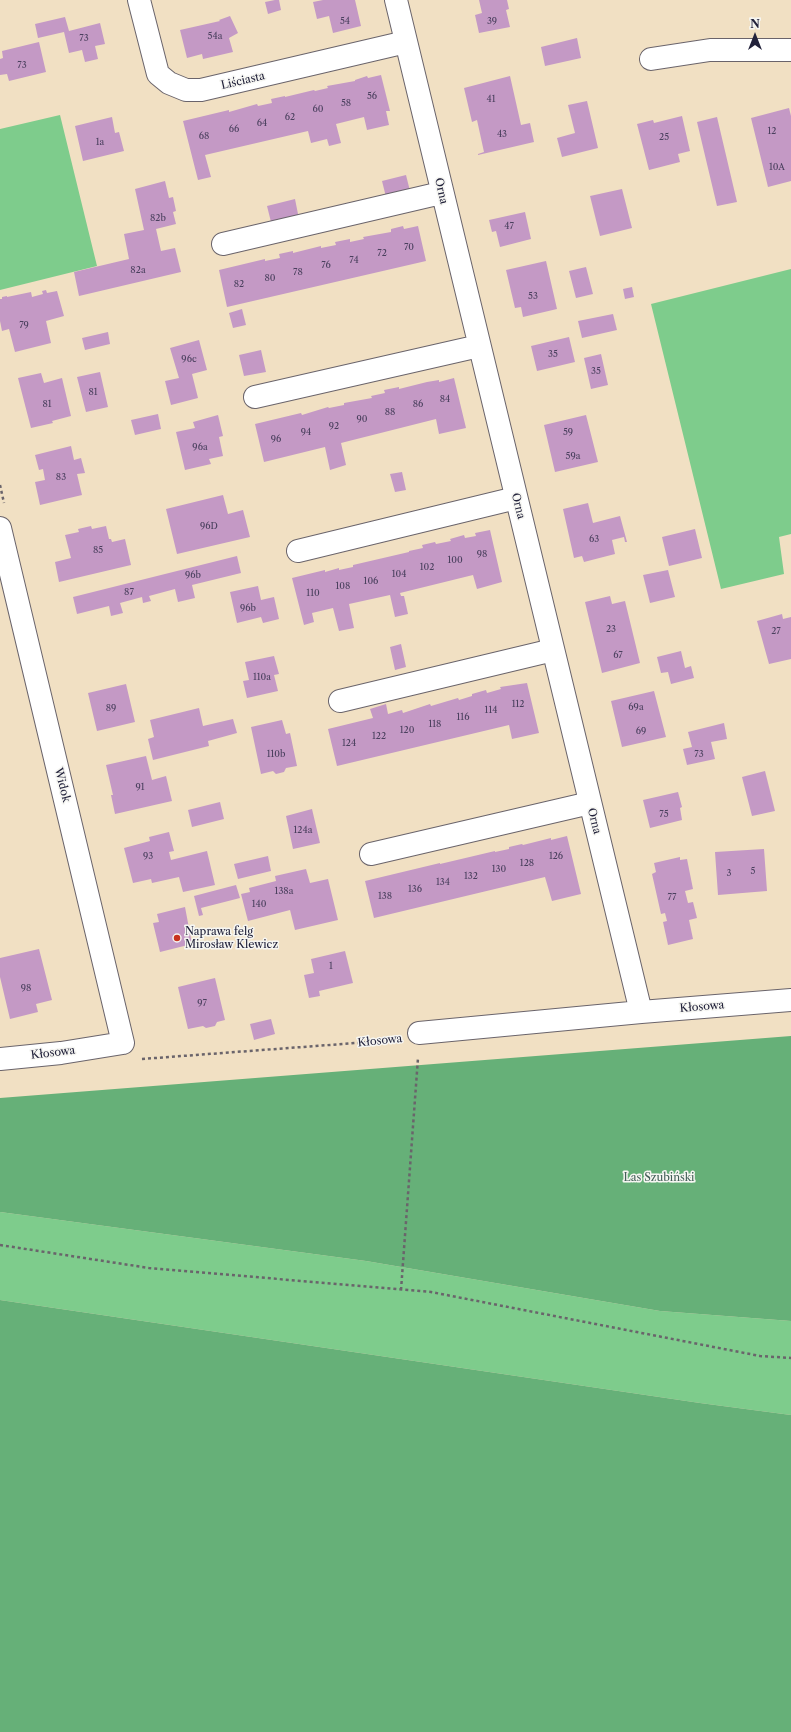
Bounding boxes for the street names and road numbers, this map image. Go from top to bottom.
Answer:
street label: Liściasta [220,70,266,92]
street label: Orna [432,177,450,205]
street label: Orna [508,492,528,520]
street label: Widok [51,766,73,804]
street label: Orna [584,807,604,835]
street label: Kłosowa [679,998,725,1016]
street label: Kłosowa [357,1032,403,1050]
street label: Kłosowa [30,1044,76,1062]

